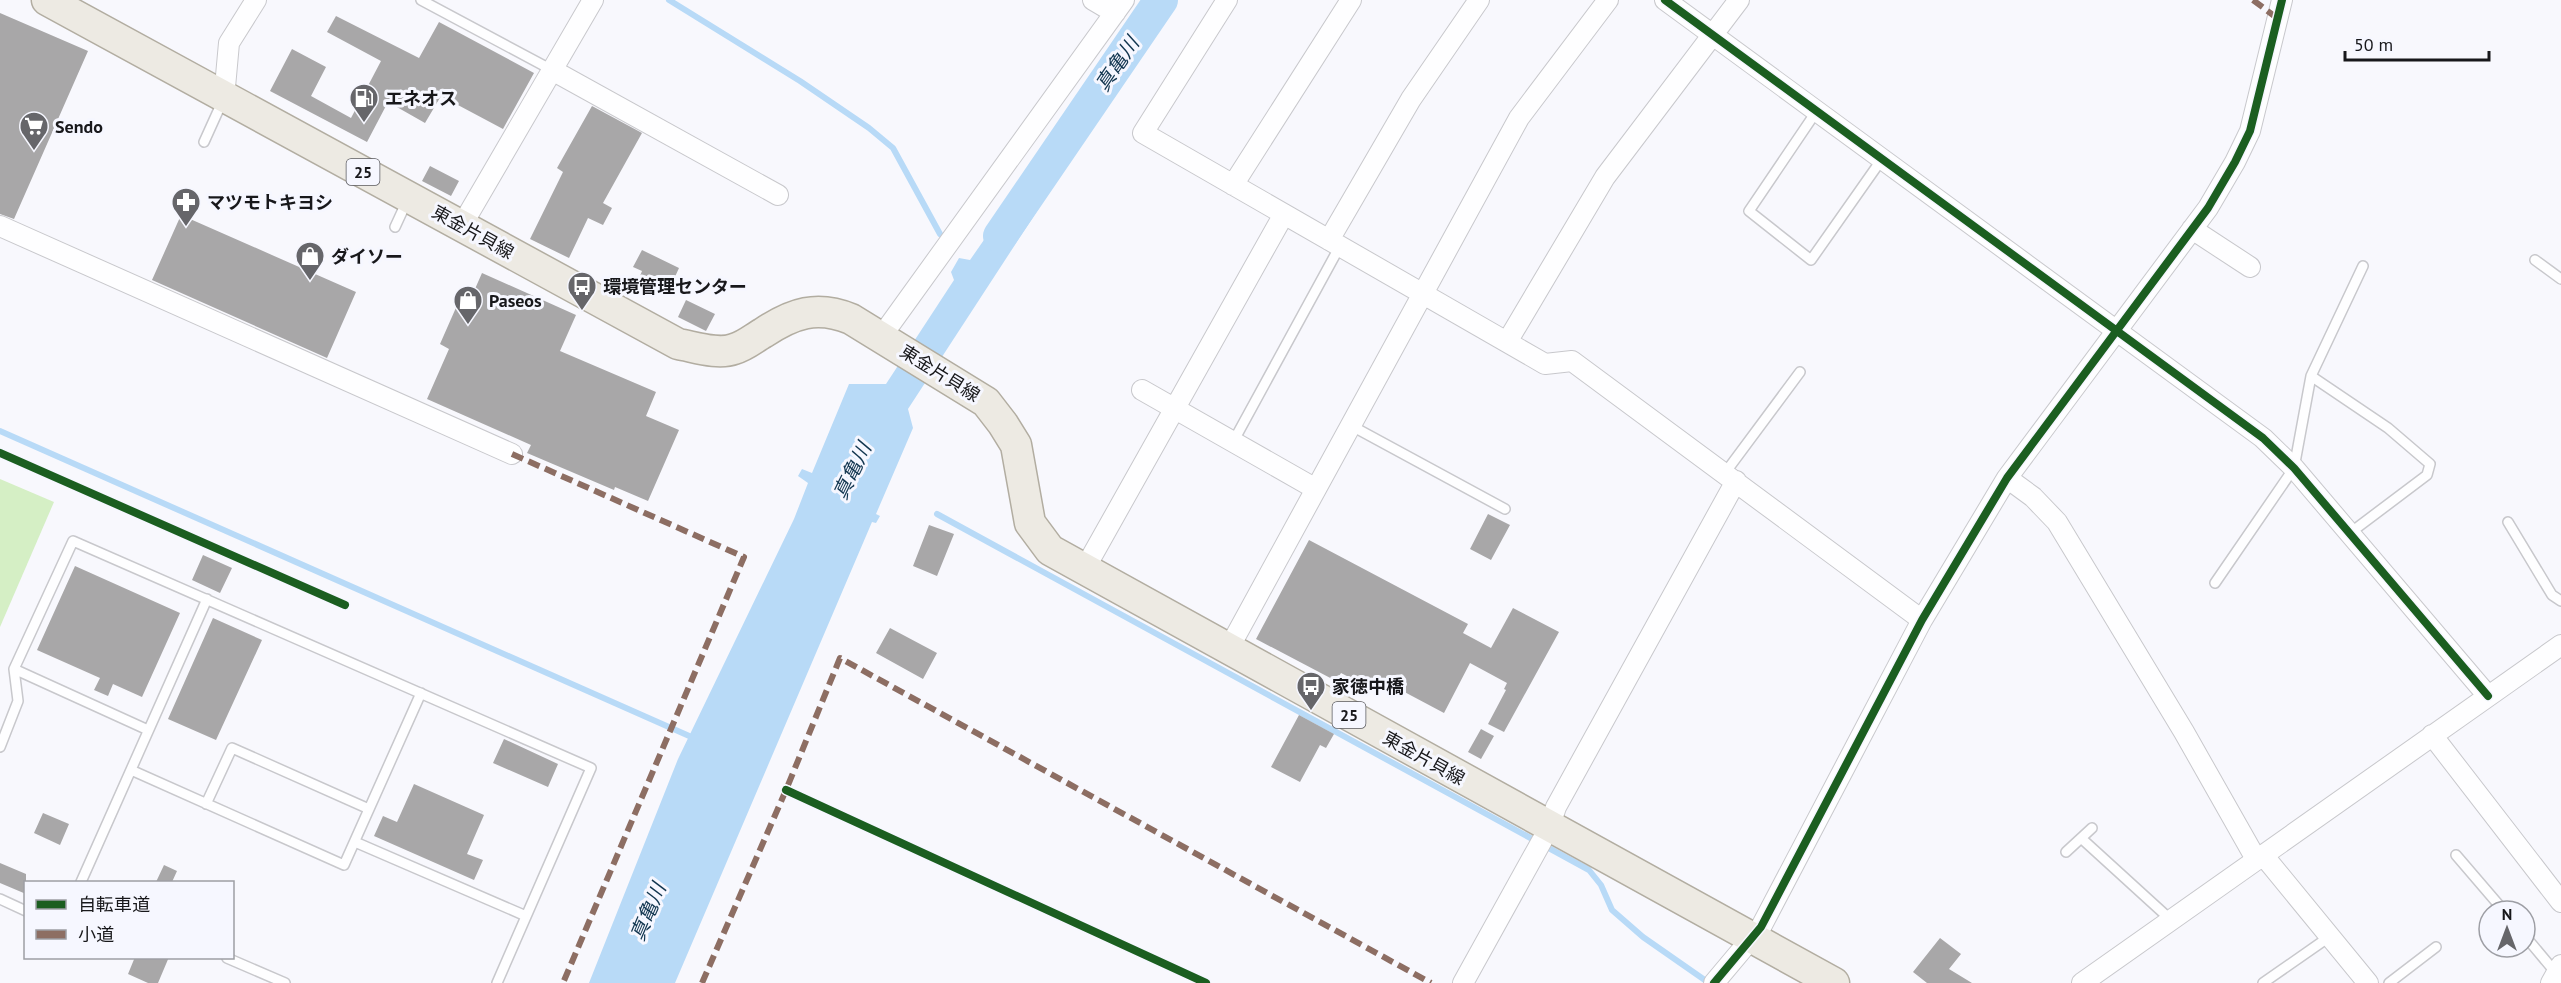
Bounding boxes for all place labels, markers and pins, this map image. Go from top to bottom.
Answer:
fuel station icon: エネオス [348,82,380,124]
place label: エネオス [385,87,457,110]
supermarket icon: Sendo [18,110,50,152]
place label: Sendo [55,115,103,138]
pharmacy icon: マツモトキヨシ [170,186,202,228]
place label: マツモトキヨシ [207,191,333,214]
shop icon: ダイソー [294,240,326,282]
place label: ダイソー [331,245,403,268]
bus stop icon: 環境管理センター [566,270,598,312]
place label: 環境管理センター [603,275,747,298]
shop icon: Paseos [452,284,484,326]
place label: Paseos [489,289,542,312]
bus stop icon: 家徳中橋 [1295,670,1327,712]
place label: 家徳中橋 [1332,675,1404,698]

